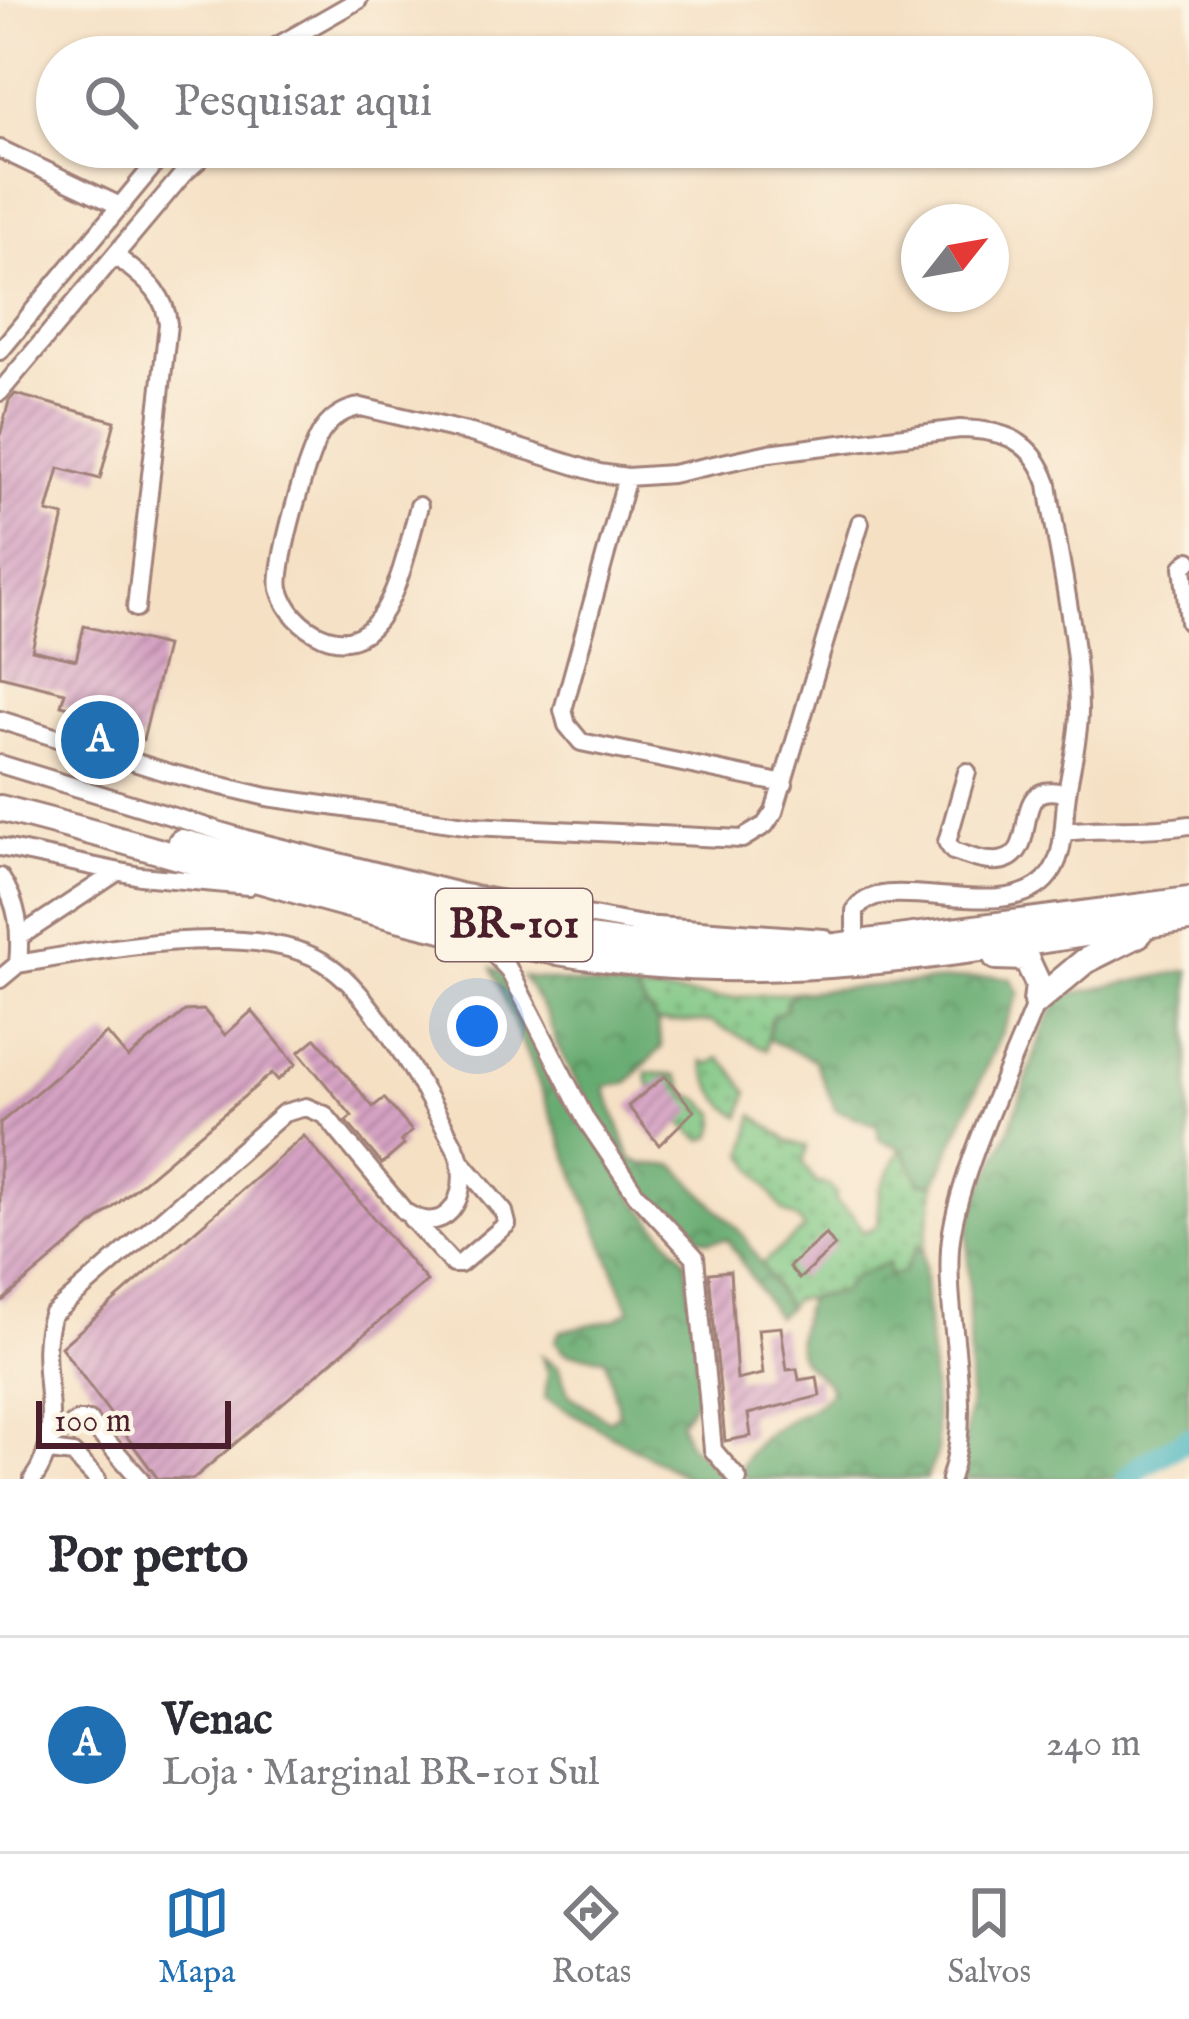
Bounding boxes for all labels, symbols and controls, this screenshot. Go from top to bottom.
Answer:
search box [36,36,1153,168]
icon: search [78,69,144,135]
text: Pesquisar aqui [174,74,432,131]
north arrow [901,204,1009,312]
pin: A [61,695,139,785]
road number: BR-101 [436,889,592,961]
your location [447,996,507,1056]
scale bar [36,1395,231,1448]
text: 100 m [54,1401,131,1443]
text: Por perto [48,1525,248,1590]
text: Venac [162,1692,273,1749]
text: A [74,1720,100,1769]
text: 240 m [1046,1720,1141,1769]
text: Loja · Marginal BR-101 Sul [162,1749,599,1798]
tab: Mapa [158,1880,235,1994]
tab: Rotas [552,1880,631,1994]
tab: Salvos [947,1880,1031,1994]

